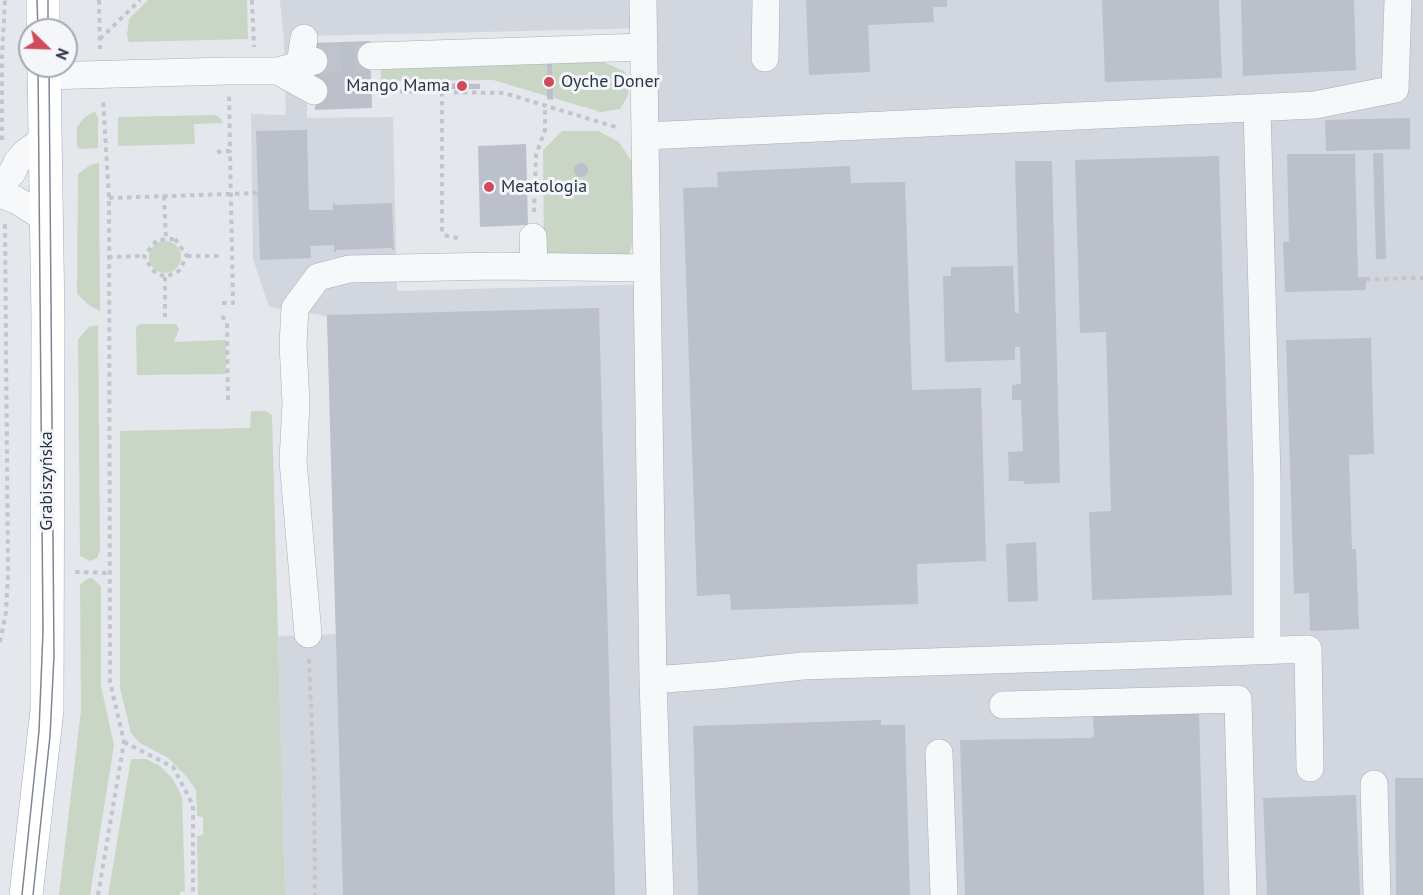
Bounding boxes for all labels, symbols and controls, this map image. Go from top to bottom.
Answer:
north arrow [18,18,78,78]
text: N [51,45,74,63]
place label: Oyche Doner [561,71,660,93]
place label: Mango Mama [346,75,450,97]
marker: Oyche Doner [542,75,556,89]
marker: Mango Mama [455,79,469,93]
place label: Meatologia [501,176,587,198]
marker: Meatologia [482,180,496,194]
street label: Grabiszyńska [36,431,58,531]

